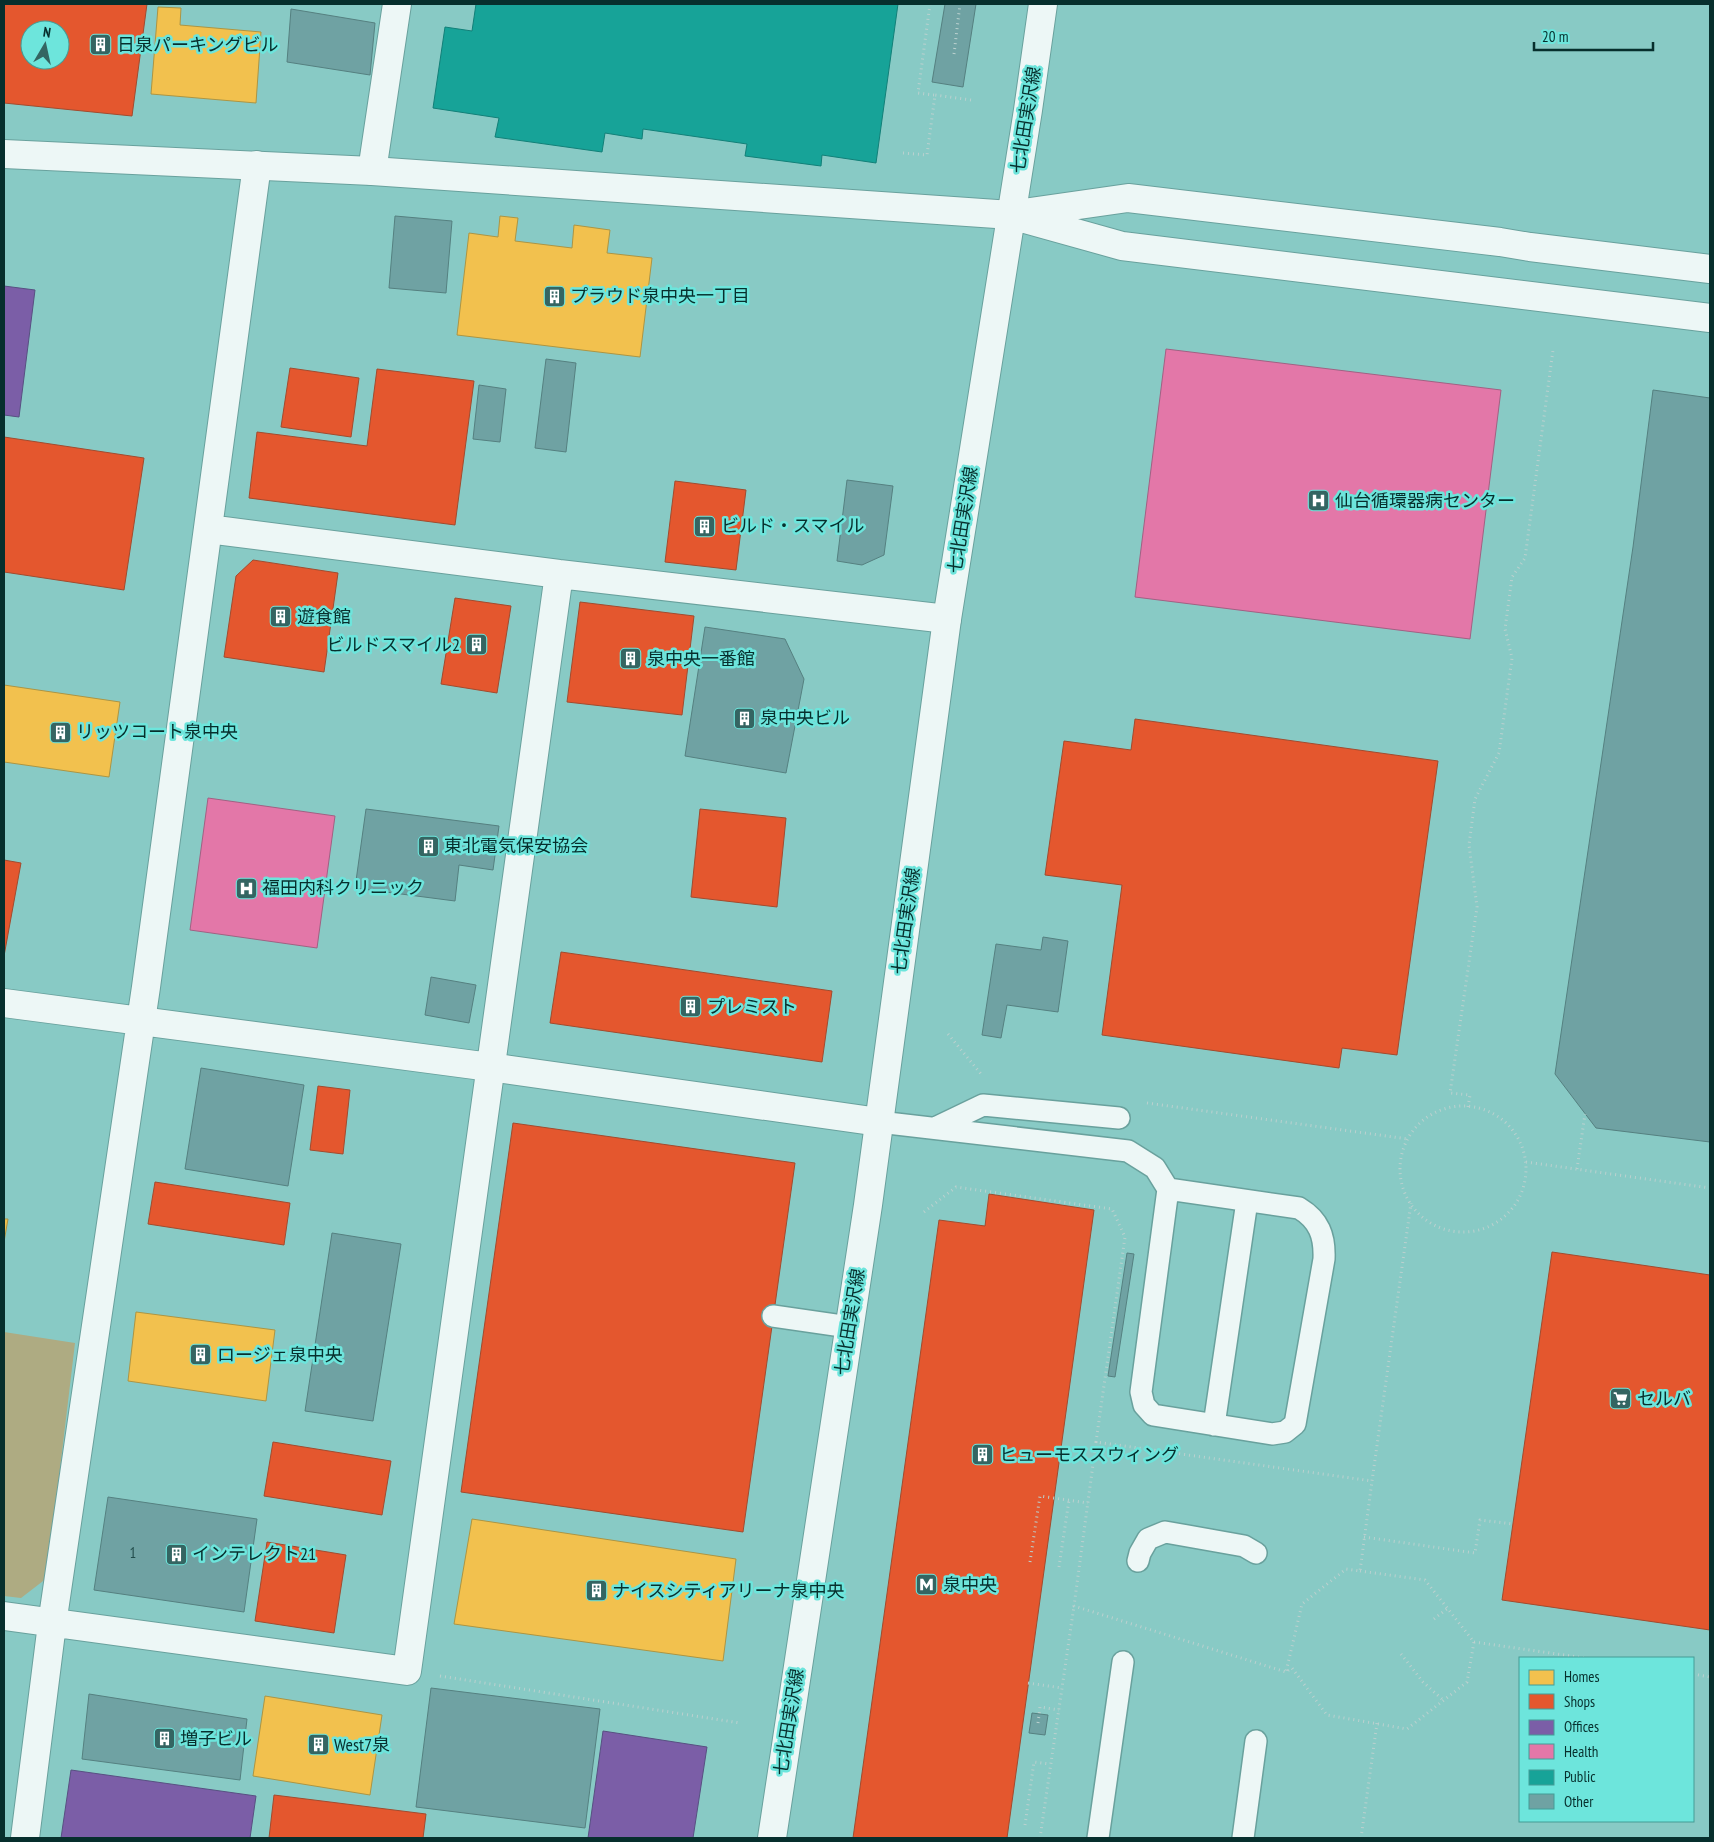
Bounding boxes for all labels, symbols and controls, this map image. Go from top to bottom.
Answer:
north arrow [20,20,70,70]
scale bar [1534,20,1653,52]
text: N [42,23,52,42]
text: 20 m [1542,27,1568,46]
building icon: 日泉パーキングビル [89,33,113,57]
place label: 日泉パーキングビル [117,33,278,56]
street label: 七北田実沢線 [1006,65,1045,175]
building icon: プラウド泉中央一丁目 [542,284,566,308]
place label: プラウド泉中央一丁目 [570,284,750,307]
street label: 七北田実沢線 [943,465,982,575]
hospital icon: 仙台循環器病センター [1307,489,1331,513]
place label: 仙台循環器病センター [1335,489,1515,512]
building icon: ビルド・スマイル [693,514,717,538]
place label: ビルド・スマイル [721,514,864,537]
building icon: 遊食館 [269,605,293,629]
place label: 遊食館 [297,605,351,628]
place label: ビルドスマイル2 [326,633,460,656]
building icon: ビルドスマイル2 [464,633,488,657]
building icon: 泉中央一番館 [619,647,643,671]
place label: 泉中央一番館 [647,647,755,670]
building icon: 泉中央ビル [732,706,756,730]
place label: 泉中央ビル [760,706,850,729]
building icon: リッツコート泉中央 [48,720,72,744]
place label: リッツコート泉中央 [76,720,238,743]
building icon: 東北電気保安協会 [416,834,440,858]
place label: 東北電気保安協会 [444,834,588,857]
street label: 七北田実沢線 [887,866,924,976]
hospital icon: 福田内科クリニック [234,876,258,900]
place label: 福田内科クリニック [262,876,424,899]
building icon: プレミスト [679,995,703,1019]
place label: プレミスト [707,995,797,1018]
street label: 七北田実沢線 [830,1267,869,1377]
building icon: ロージェ泉中央 [189,1343,213,1367]
place label: ロージェ泉中央 [217,1343,343,1366]
supermarket icon: セルバ [1609,1387,1633,1411]
place label: セルバ [1637,1387,1691,1410]
building icon: ヒューモススウィング [971,1443,995,1467]
place label: ヒューモススウィング [999,1443,1179,1466]
building icon: インテレクト21 [164,1542,188,1566]
place label: インテレクト21 [192,1542,316,1565]
house number: 1 [130,1543,136,1562]
metro station icon: 泉中央 [915,1573,939,1597]
place label: 泉中央 [943,1573,997,1596]
building icon: ナイスシティアリーナ泉中央 [584,1579,608,1603]
place label: ナイスシティアリーナ泉中央 [612,1579,844,1602]
legend [1519,1657,1694,1822]
street label: 七北田実沢線 [769,1667,808,1777]
text: Homes [1564,1667,1600,1686]
text: Shops [1564,1692,1595,1711]
text: Offices [1564,1717,1599,1736]
building icon: 増子ビル [152,1727,176,1751]
place label: 増子ビル [180,1727,252,1750]
building icon: West7泉 [306,1733,330,1757]
place label: West7泉 [334,1733,390,1756]
text: Health [1564,1742,1598,1761]
text: Public [1564,1767,1596,1786]
text: Other [1564,1792,1594,1811]

